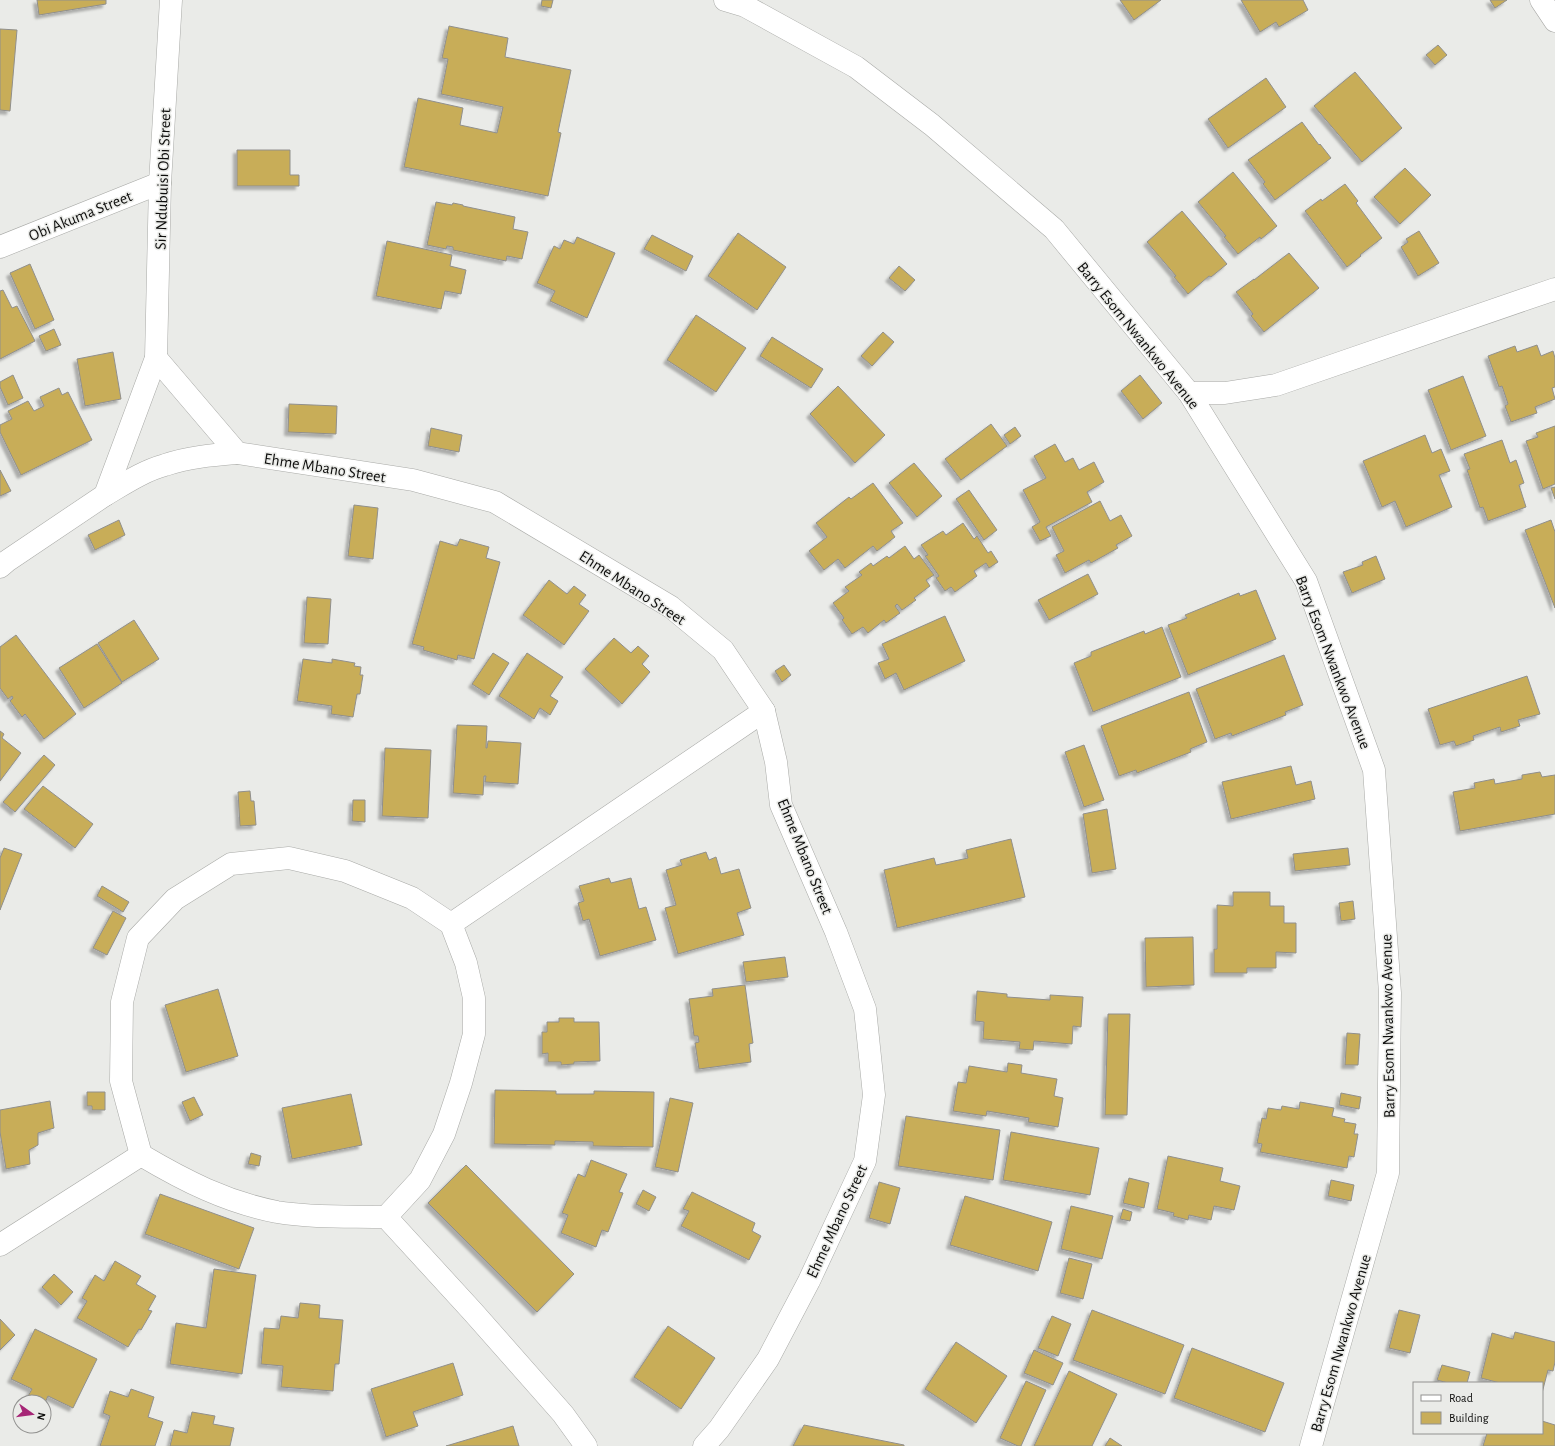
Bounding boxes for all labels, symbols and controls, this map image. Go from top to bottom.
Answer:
street label: Sir Ndubuisi Obi Street [153,108,173,250]
street label: Obi Akuma Street [26,188,134,244]
street label: Barry Esom Nwankwo Avenue [1073,259,1202,413]
street label: Ehme Mbano Street [263,450,387,486]
street label: Ehme Mbano Street [576,548,688,628]
street label: Barry Esom Nwankwo Avenue [1292,574,1374,751]
street label: Ehme Mbano Street [775,796,836,916]
street label: Barry Esom Nwankwo Avenue [1378,934,1399,1118]
street label: Ehme Mbano Street [804,1162,870,1281]
street label: Barry Esom Nwankwo Avenue [1308,1253,1375,1434]
legend [1413,1382,1543,1434]
text: Road [1449,1392,1473,1404]
north arrow [12,1394,52,1434]
text: N [35,1411,47,1421]
text: Building [1449,1412,1489,1424]

